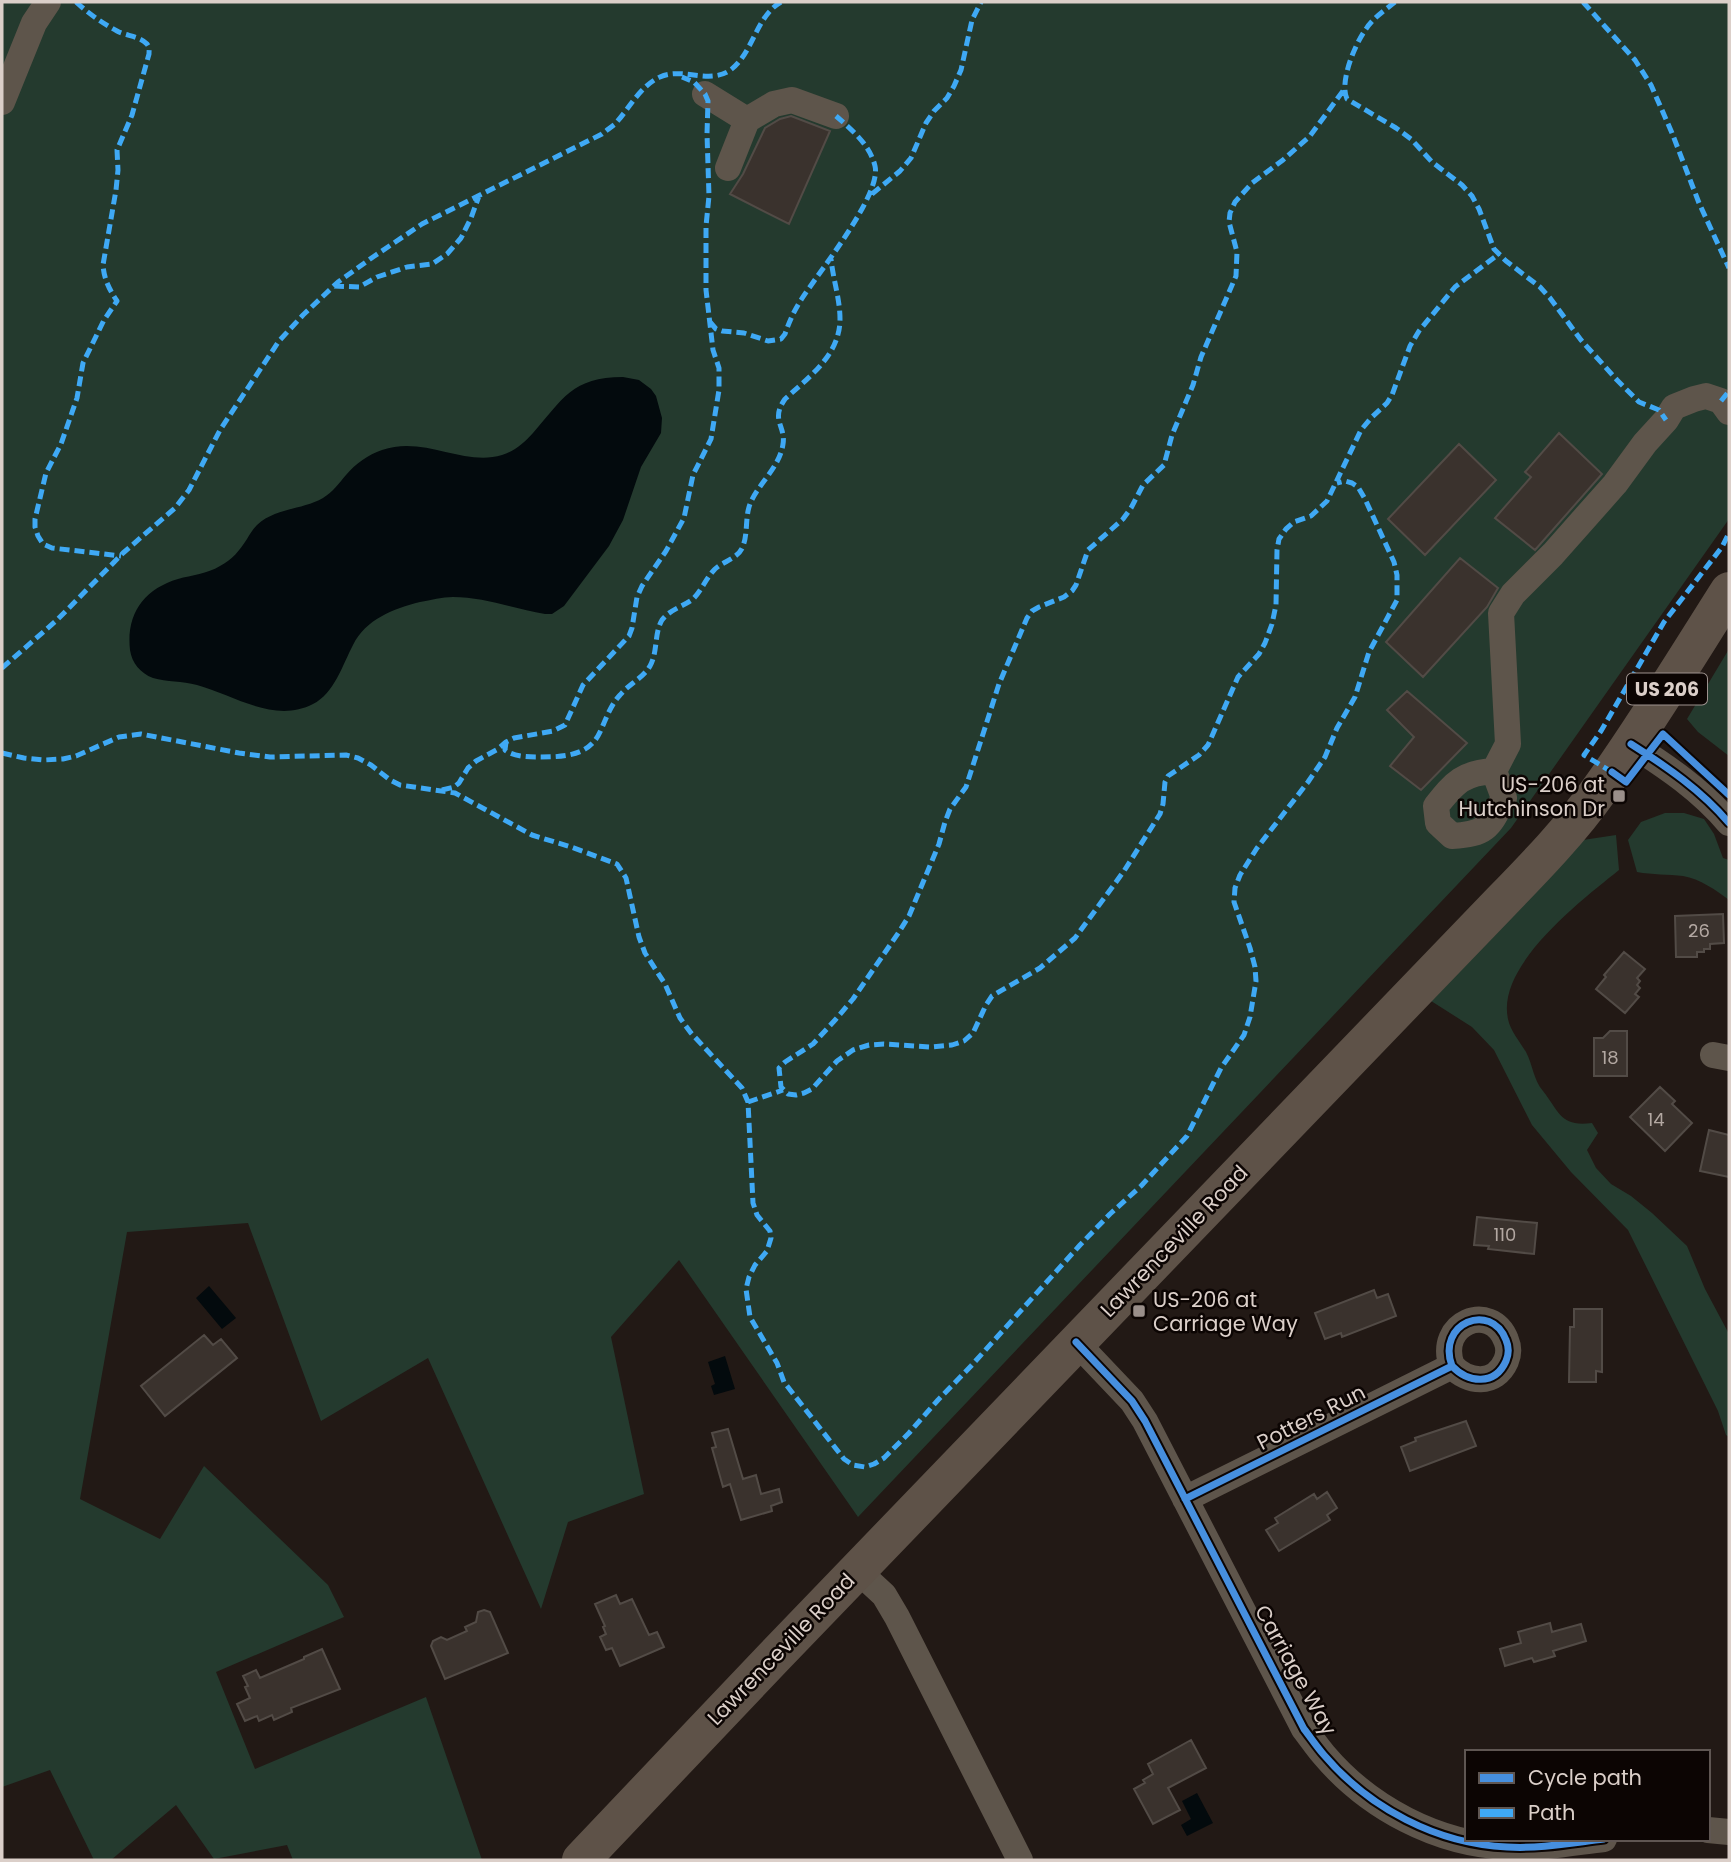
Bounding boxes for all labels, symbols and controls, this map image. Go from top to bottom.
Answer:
road number: US 206 [1627,674,1707,704]
place label: US-206 at Hutchinson Dr [1458,770,1605,823]
marker: US-206 at Hutchinson Dr [1611,788,1627,804]
house number: 26 [1688,918,1710,943]
house number: 18 [1601,1045,1619,1070]
house number: 14 [1647,1107,1665,1132]
street label: Lawrenceville Road [1094,1159,1254,1323]
house number: 110 [1494,1222,1516,1247]
place label: US-206 at Carriage Way [1153,1285,1298,1338]
marker: US-206 at Carriage Way [1131,1303,1147,1319]
street label: Potters Run [1252,1377,1370,1457]
street label: Lawrenceville Road [701,1567,861,1731]
street label: Carriage Way [1248,1600,1344,1740]
legend [1465,1750,1710,1841]
text: Cycle path [1528,1763,1642,1792]
text: Path [1528,1798,1575,1827]

